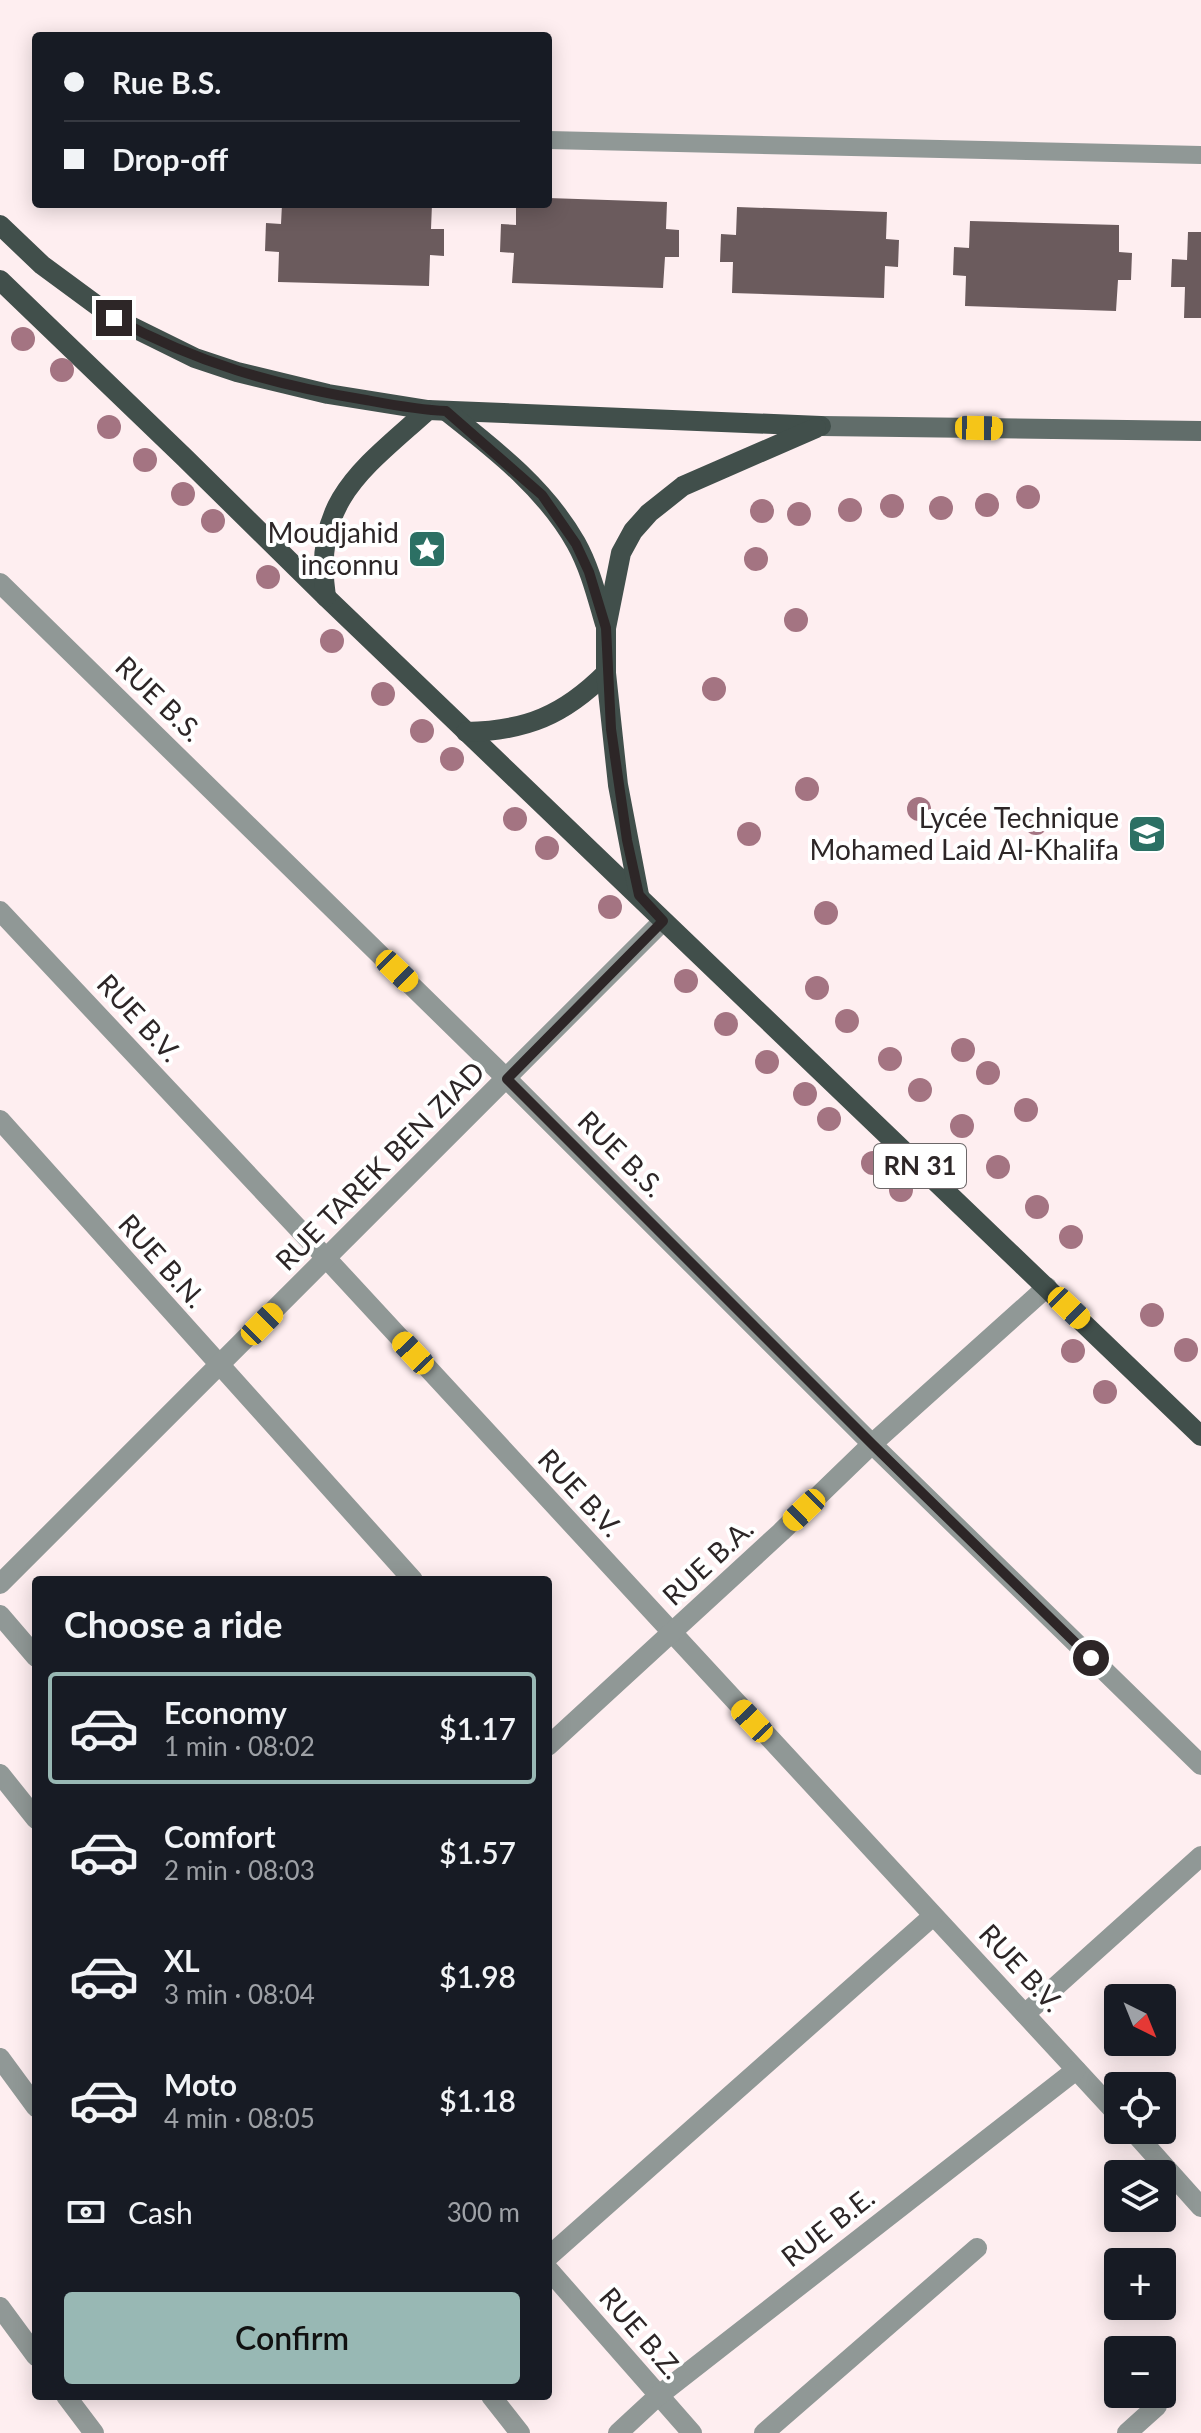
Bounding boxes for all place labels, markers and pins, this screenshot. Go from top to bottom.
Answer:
place label: Moudjahid inconnu [268,515,399,581]
place icon: Moudjahid inconnu [406,528,448,570]
place label: Lycée Technique Mohamed Laid Al-Khalifa [809,800,1119,866]
school or university icon: Lycée Technique Mohamed Laid Al-Khalifa [1126,813,1168,855]

